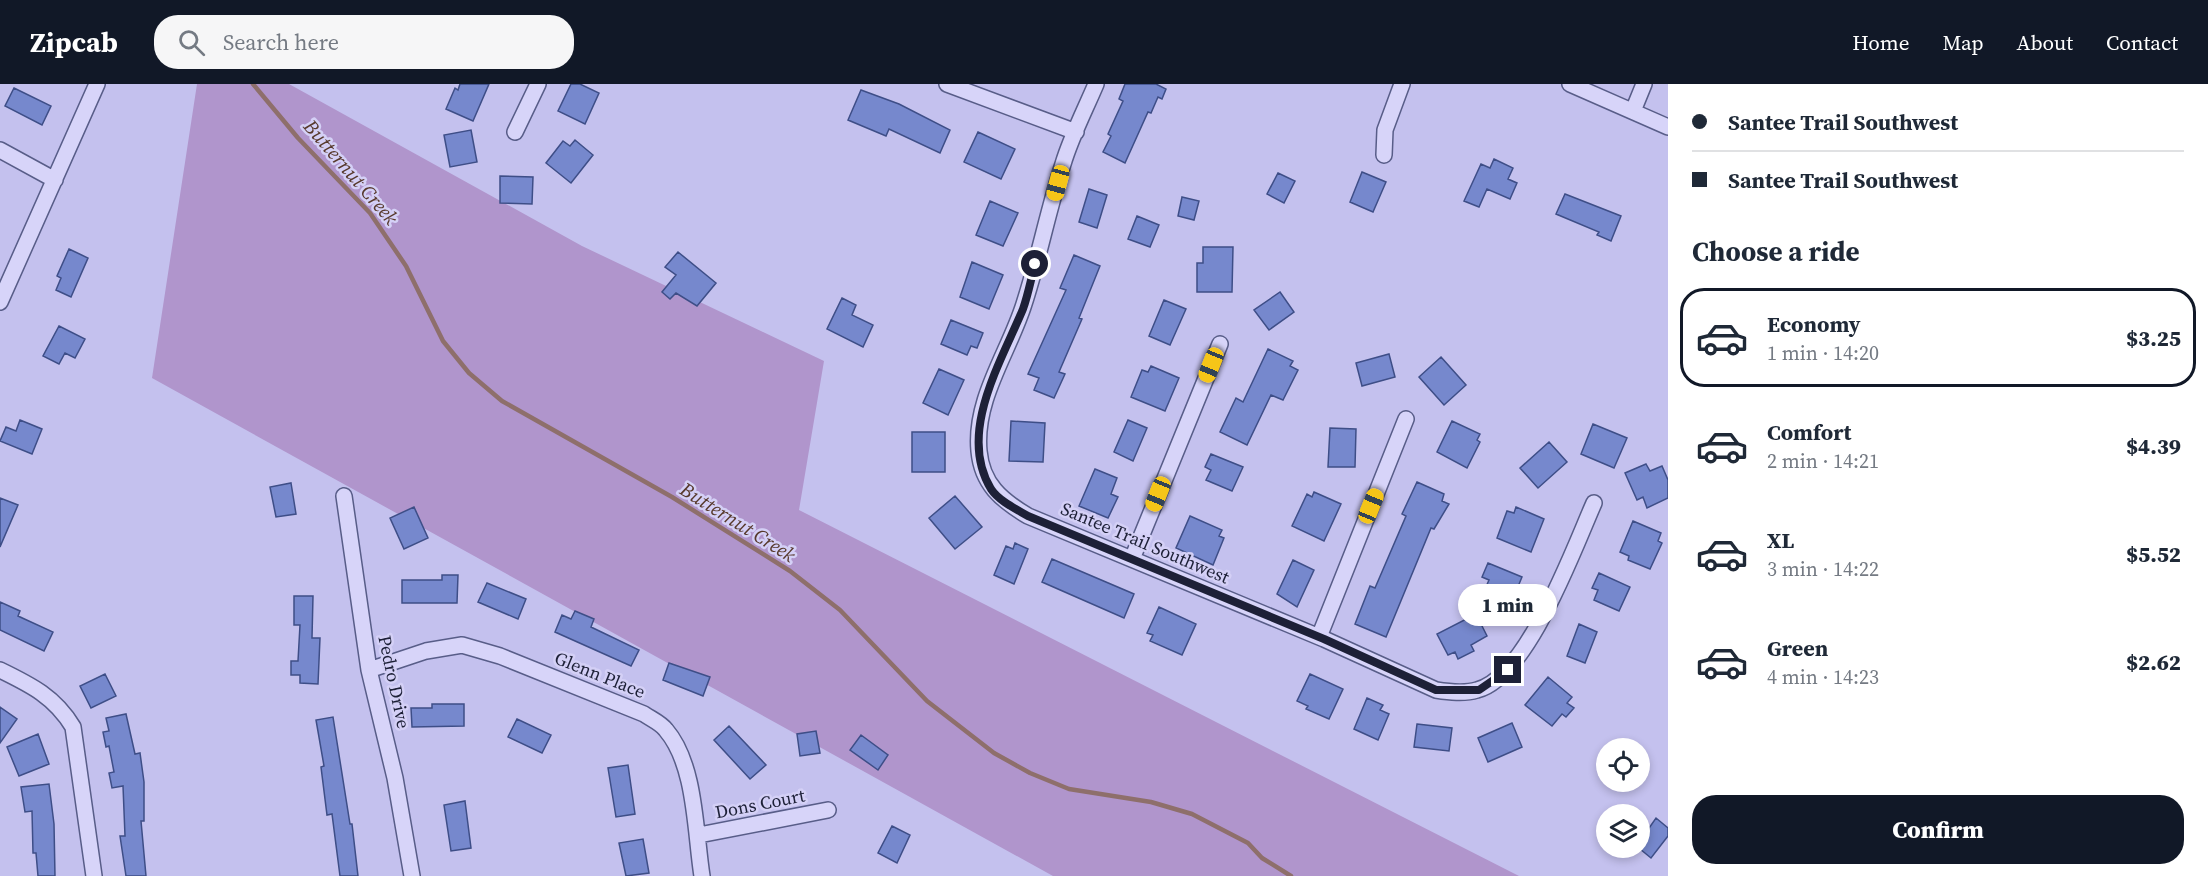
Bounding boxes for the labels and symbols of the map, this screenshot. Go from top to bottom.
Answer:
water label: Butternut Creek [297,112,405,231]
car [1045,163,1071,203]
route start [1021,250,1048,277]
car [1196,345,1226,385]
car [1143,474,1173,514]
water label: Butternut Creek [674,475,802,569]
car [1356,486,1386,526]
street label: Santee Trail Southwest [1057,496,1233,589]
callout: 1 min [1458,583,1558,625]
street label: Pedro Drive [372,633,417,731]
street label: Glenn Place [551,645,649,704]
route end [1494,656,1521,683]
street label: Dons Court [713,783,807,824]

